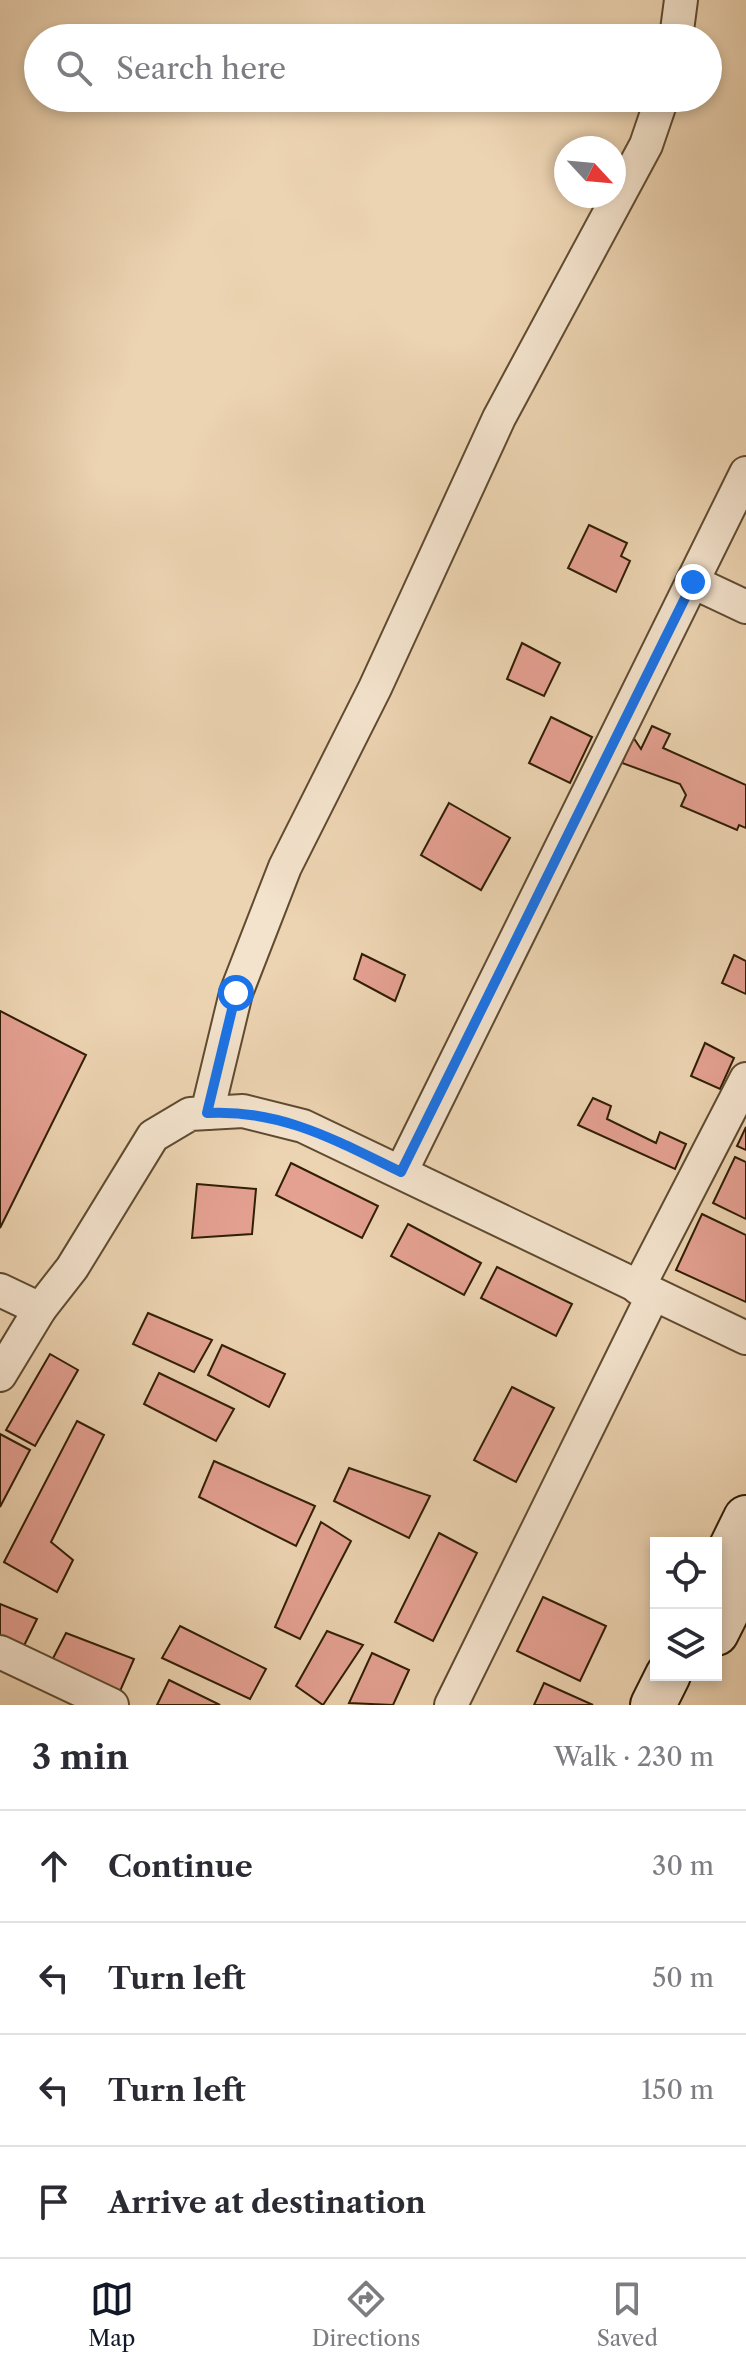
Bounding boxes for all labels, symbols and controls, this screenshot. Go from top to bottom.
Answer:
search box [24,24,722,112]
icon: search [52,46,96,90]
text: Search here [116,50,286,87]
north arrow [554,136,626,208]
route end [675,564,711,600]
route start [218,975,254,1011]
map controls [650,1537,722,1681]
button: locate [650,1537,722,1609]
button: layers [650,1609,722,1681]
text: 3 min [32,1736,129,1778]
text: Walk · 230 m [554,1741,714,1773]
icon: ahead [32,1844,76,1888]
text: Continue [108,1848,253,1885]
text: 30 m [652,1850,714,1882]
icon: left [32,1956,76,2000]
text: Turn left [108,1960,245,1997]
text: 50 m [652,1962,714,1994]
icon: left [32,2068,76,2112]
text: Turn left [108,2072,245,2109]
text: 150 m [641,2074,714,2106]
icon: arrive [32,2180,76,2224]
text: Arrive at destination [108,2184,426,2221]
tab: Map [88,2277,135,2352]
tab: Directions [312,2277,420,2352]
tab: Saved [597,2277,658,2352]

